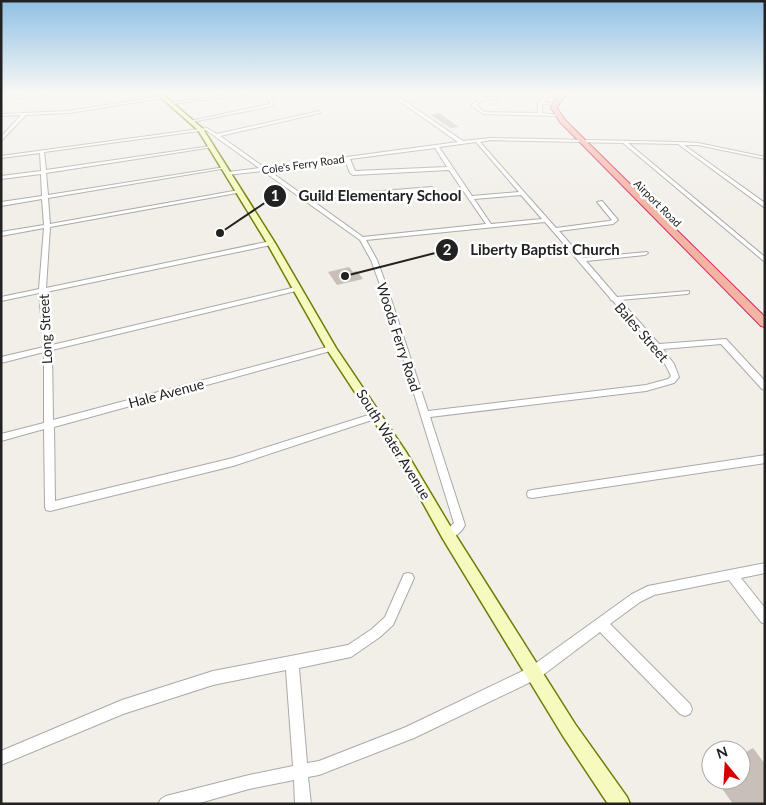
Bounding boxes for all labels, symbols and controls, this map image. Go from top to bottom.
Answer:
street label: Cole's Ferry Road [261,152,345,176]
street label: Airport Road [632,177,684,229]
callout: Guild Elementary School [263,181,471,211]
text: 1 [271,186,279,204]
text: Guild Elementary School [298,186,462,204]
callout: Liberty Baptist Church [435,235,630,265]
text: 2 [443,240,452,258]
text: Liberty Baptist Church [470,240,620,258]
street label: Woods Ferry Road [373,280,425,394]
street label: Long Street [35,294,55,364]
street label: Bales Street [612,299,672,365]
street label: Hale Avenue [126,375,206,411]
street label: South Water Avenue [353,386,435,502]
north arrow [701,740,751,790]
text: N [714,742,730,762]

